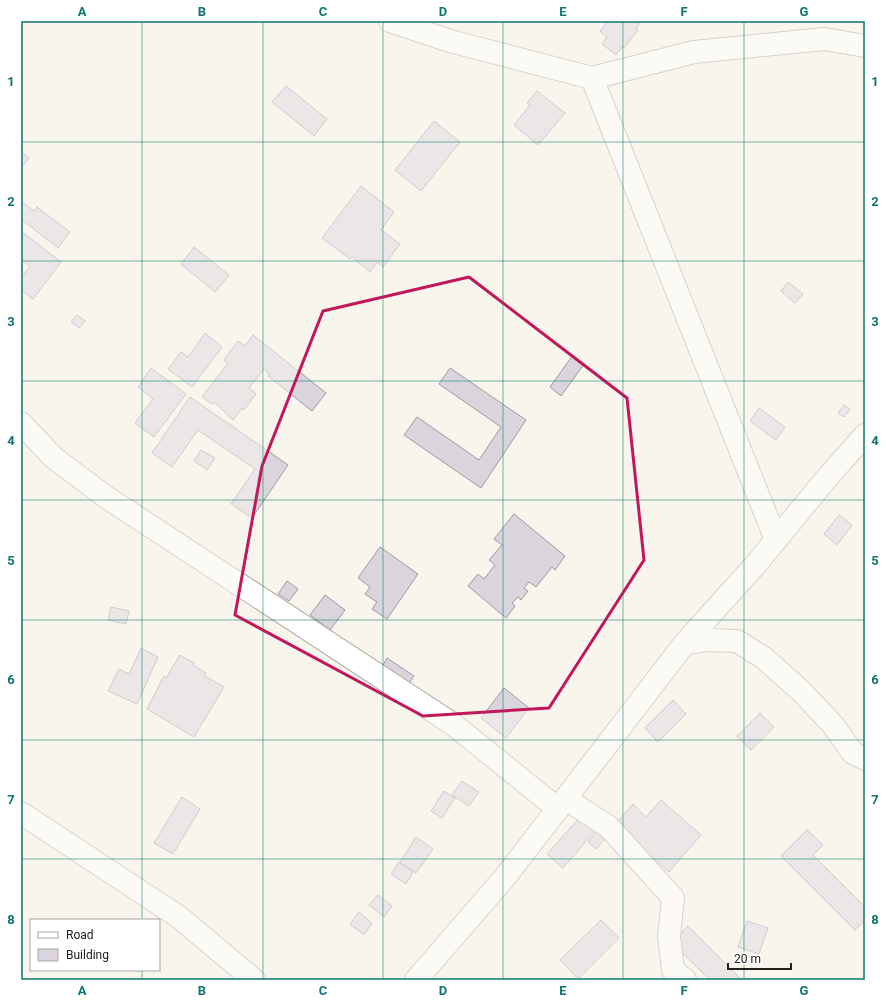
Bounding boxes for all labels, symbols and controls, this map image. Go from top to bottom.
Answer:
text: A [78,4,87,19]
text: B [198,4,206,19]
text: C [319,4,328,19]
text: D [439,4,447,19]
text: E [559,4,567,19]
text: F [680,4,688,19]
text: G [800,4,809,19]
text: 1 [7,74,15,89]
text: 1 [871,74,879,89]
text: 2 [7,194,15,209]
text: 2 [871,194,879,209]
text: 3 [7,314,15,329]
text: 3 [871,314,879,329]
text: 4 [7,433,15,448]
text: 4 [871,433,879,448]
text: 5 [7,553,15,568]
text: 5 [871,553,879,568]
text: 6 [7,672,15,687]
text: 6 [871,672,879,687]
text: 7 [7,792,15,807]
text: 7 [871,792,879,807]
text: 8 [7,912,15,927]
text: 8 [871,912,879,927]
legend [30,919,160,971]
text: Road [66,928,94,942]
scale bar [728,945,791,971]
text: Building [66,948,109,962]
text: 20 m [734,952,761,966]
text: A [78,983,87,998]
text: B [198,983,206,998]
text: C [319,983,328,998]
text: D [439,983,447,998]
text: E [559,983,567,998]
text: F [680,983,688,998]
text: G [800,983,809,998]

